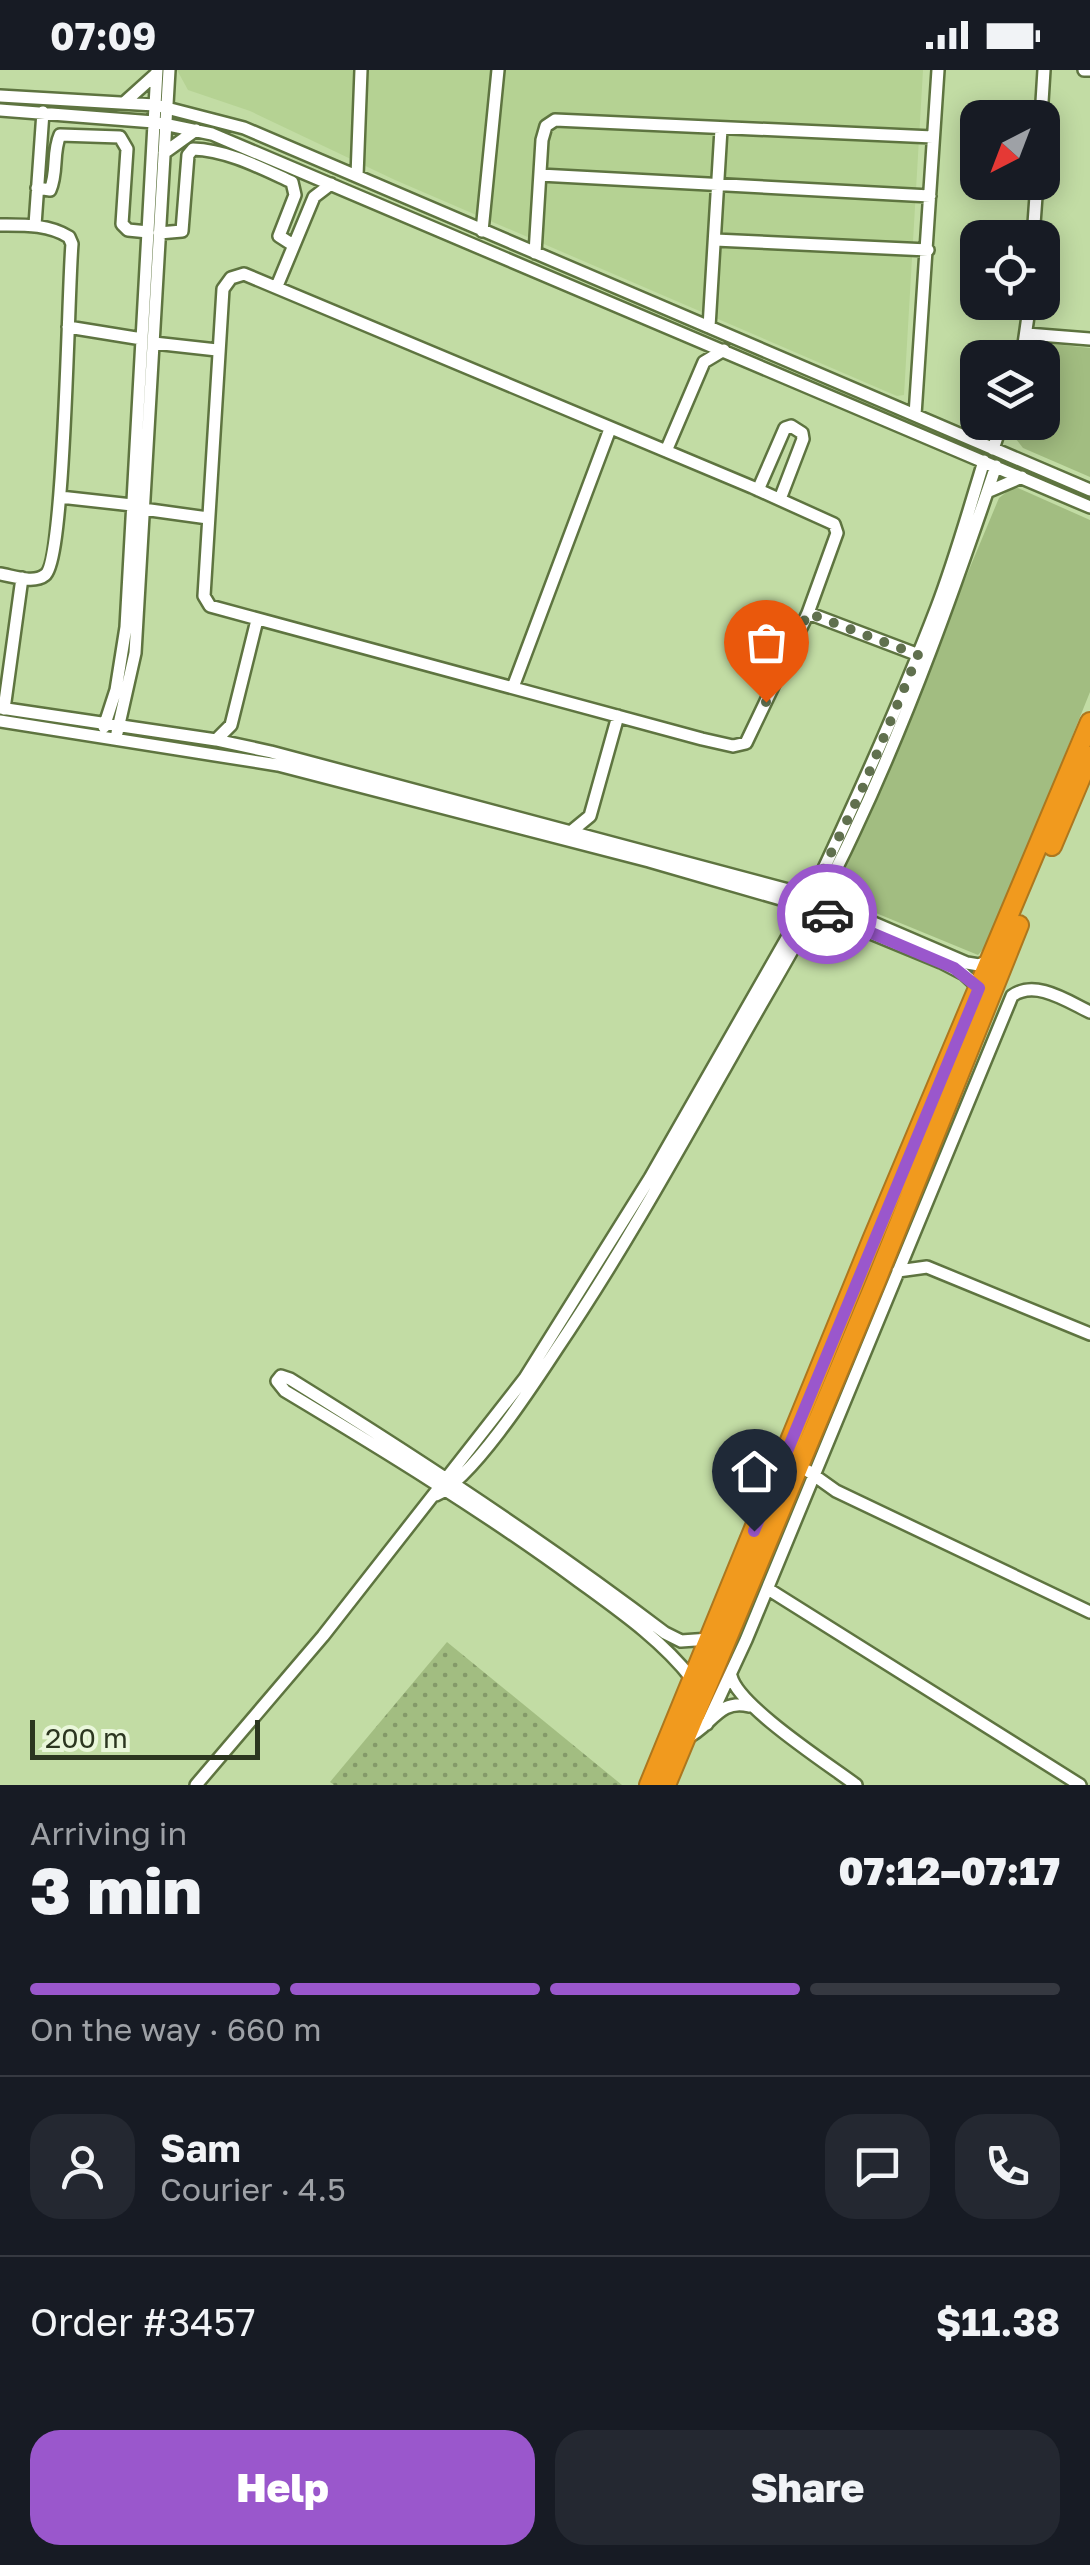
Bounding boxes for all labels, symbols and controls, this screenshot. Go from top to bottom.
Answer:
text: 07:09 [50,13,156,58]
north arrow [960,100,1060,200]
map controls [960,100,1060,440]
button: locate [960,220,1060,320]
button: layers [960,340,1060,440]
pin [724,600,809,703]
icon: bag [739,615,794,670]
courier [777,864,877,964]
icon: car [800,887,855,942]
pin [712,1429,797,1532]
icon: home [727,1444,782,1499]
scale bar [30,1715,260,1760]
text: 200 m [45,1721,128,1754]
text: Arriving in [30,1814,187,1852]
text: 07:12–07:17 [838,1848,1060,1893]
text: 3 min [30,1850,202,1928]
text: On the way · 660 m [30,2010,322,2048]
button: person [30,2114,135,2219]
button: chat [825,2114,930,2219]
button: phone [955,2114,1060,2219]
text: Sam [160,2125,241,2170]
text: Courier · 4.5 [160,2170,346,2208]
text: Order #3457 [30,2299,256,2344]
text: $11.38 [936,2299,1060,2344]
button: Help [30,2430,535,2545]
button: Share [555,2430,1060,2545]

